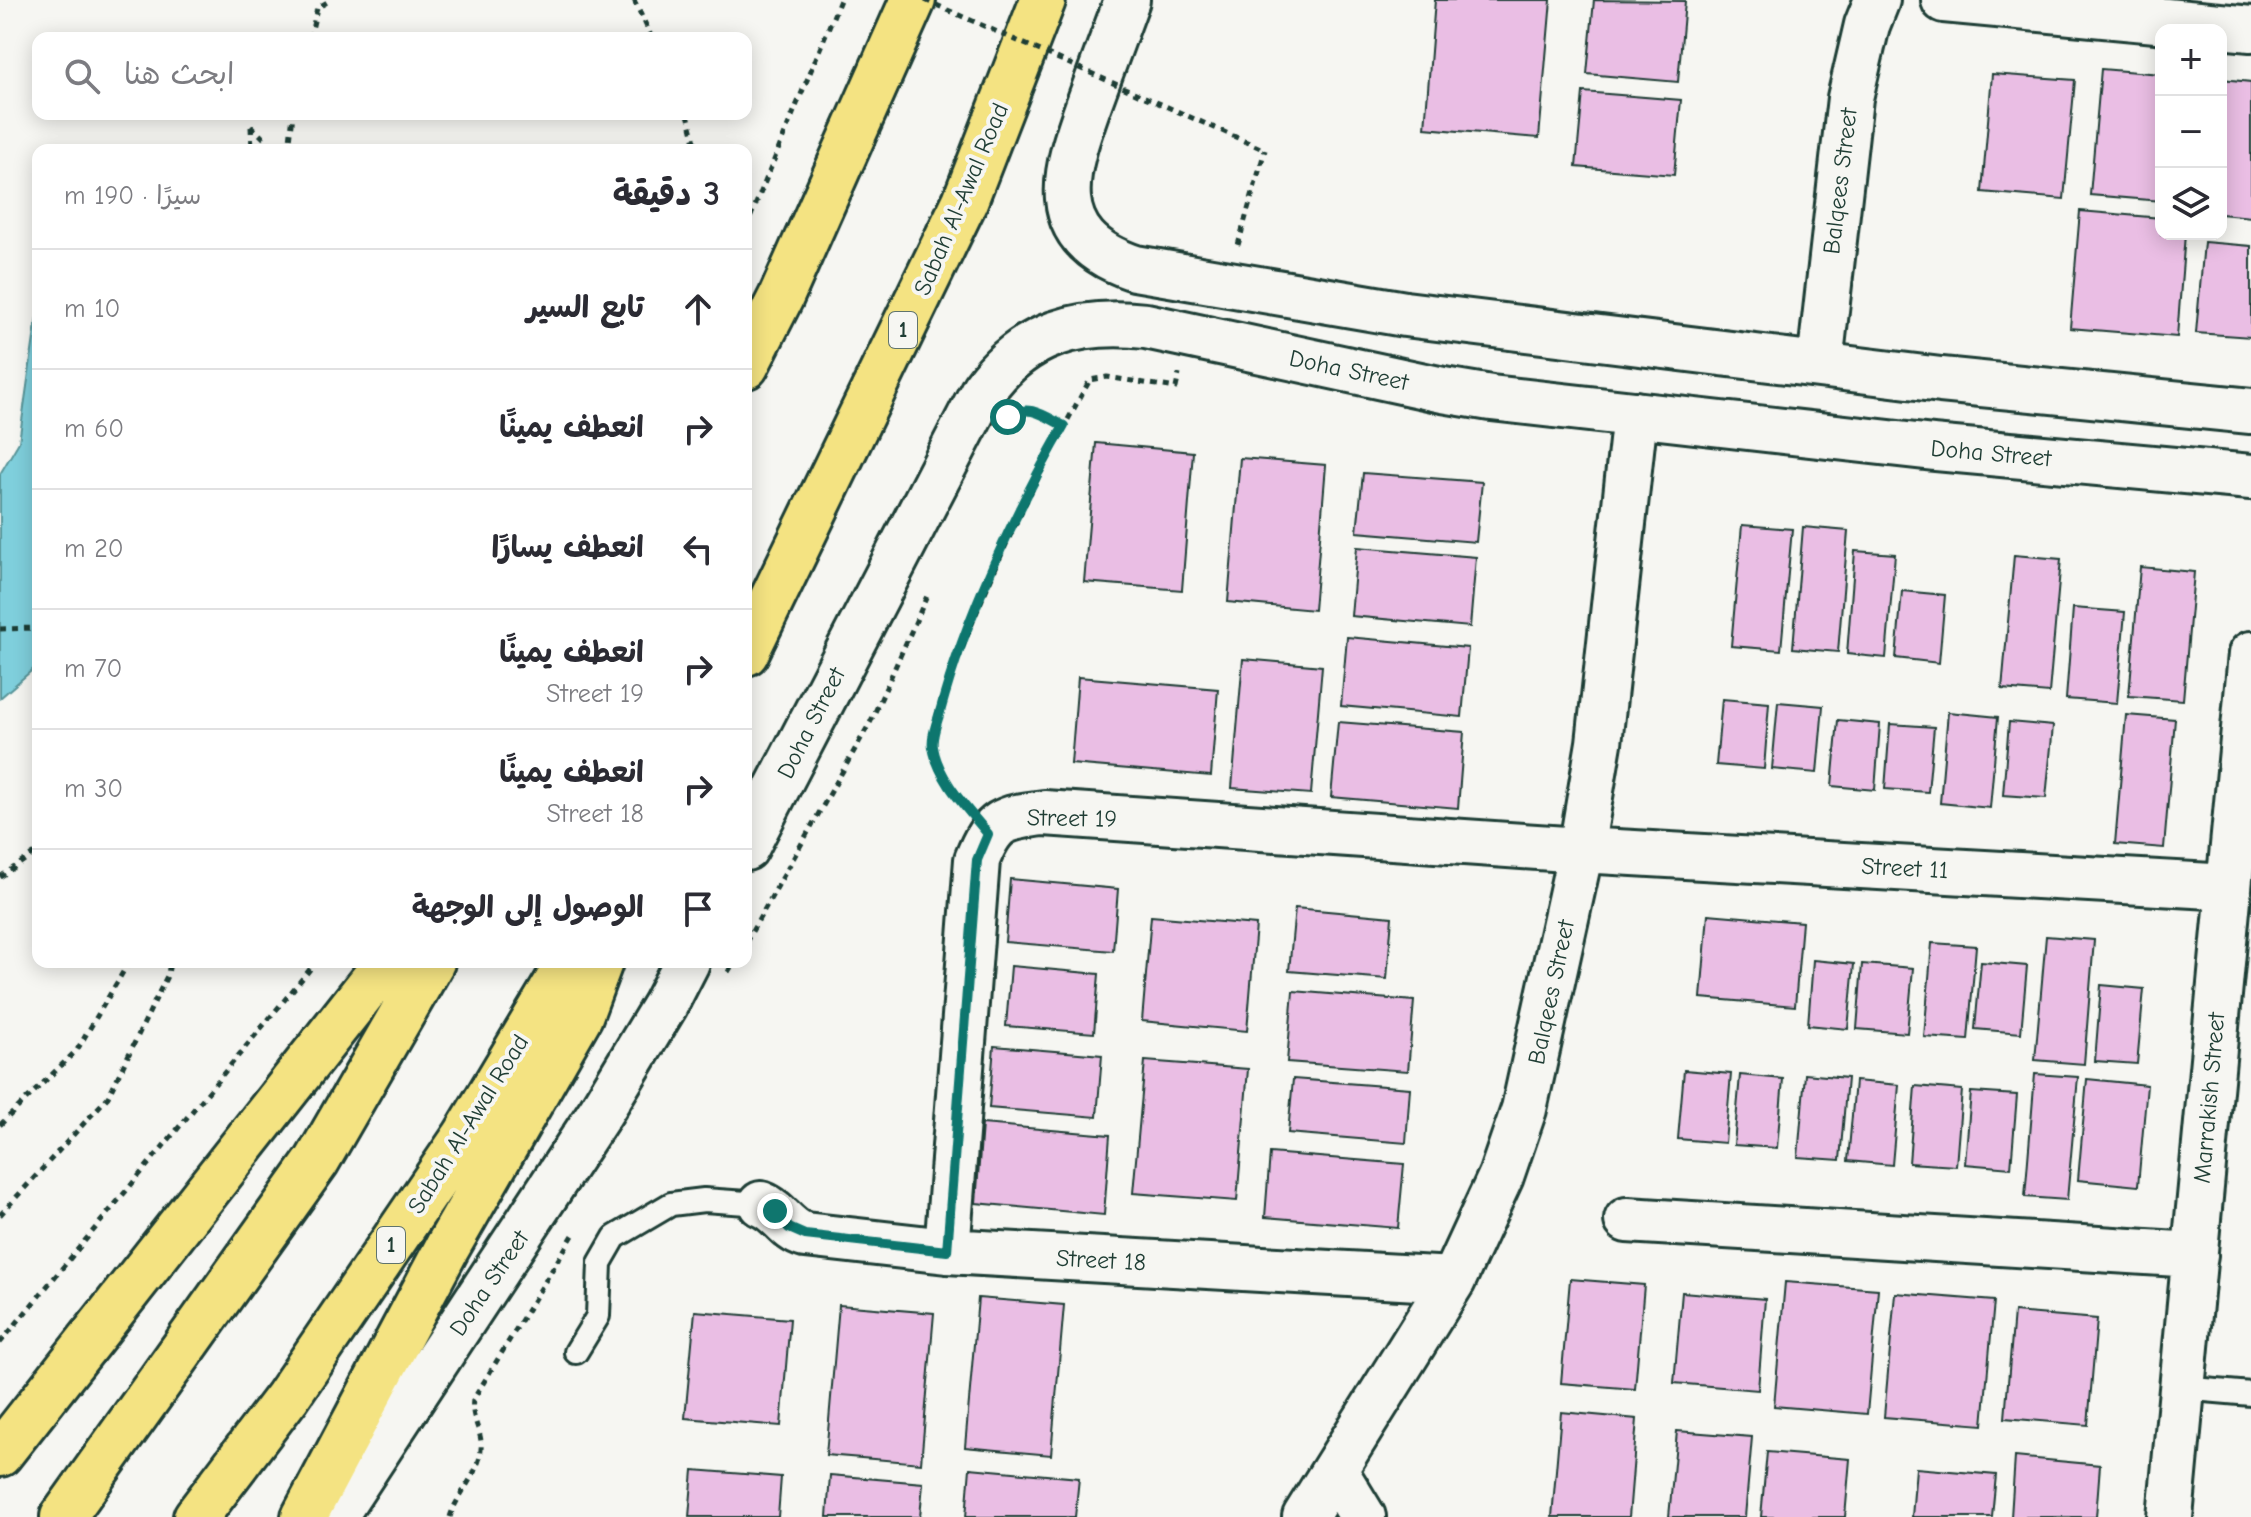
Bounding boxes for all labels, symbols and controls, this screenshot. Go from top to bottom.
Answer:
map controls [2155,24,2227,240]
button: + [2155,24,2227,96]
search box [32,32,752,120]
icon: search [60,54,104,98]
text: ابحث هنا [124,57,234,92]
button: − [2155,96,2227,168]
street label: Sabah Al-Awal Road [908,99,1014,299]
street label: Balqees Street [1817,105,1863,256]
button: layers [2155,168,2227,240]
text: 3 دقيقة [613,174,720,214]
text: سيرًا · 190 m [64,181,201,211]
icon: ahead [676,287,720,331]
text: تابع السير [526,290,644,325]
text: 10 m [64,294,120,324]
road number: 1 [889,312,917,348]
street label: Doha Street [1287,344,1412,397]
route start [990,399,1026,435]
icon: right [676,407,720,451]
text: انعطف يمينًا [499,410,644,445]
text: 60 m [64,414,124,444]
street label: Doha Street [1929,434,2054,472]
icon: left [676,527,720,571]
text: انعطف يسارًا [492,530,644,565]
text: 20 m [64,534,124,564]
text: انعطف يمينًا [499,635,644,670]
icon: right [676,647,720,691]
text: 70 m [64,654,122,684]
street label: Doha Street [771,662,851,783]
text: Street 19 [546,679,644,709]
text: انعطف يمينًا [499,755,644,790]
icon: right [676,767,720,811]
text: 30 m [64,774,123,804]
text: Street 18 [547,799,644,829]
street label: Street 19 [1027,803,1117,833]
street label: Street 11 [1861,852,1949,884]
icon: arrive [676,887,720,931]
text: الوصول إلى الوجهة [412,890,644,925]
street label: Balqees Street [1522,916,1580,1067]
street label: Marrakish Street [2188,1010,2231,1185]
street label: Sabah Al-Awal Road [402,1029,534,1219]
route end [757,1193,793,1229]
street label: Doha Street [444,1224,535,1341]
road number: 1 [377,1227,405,1263]
street label: Street 18 [1055,1244,1147,1276]

